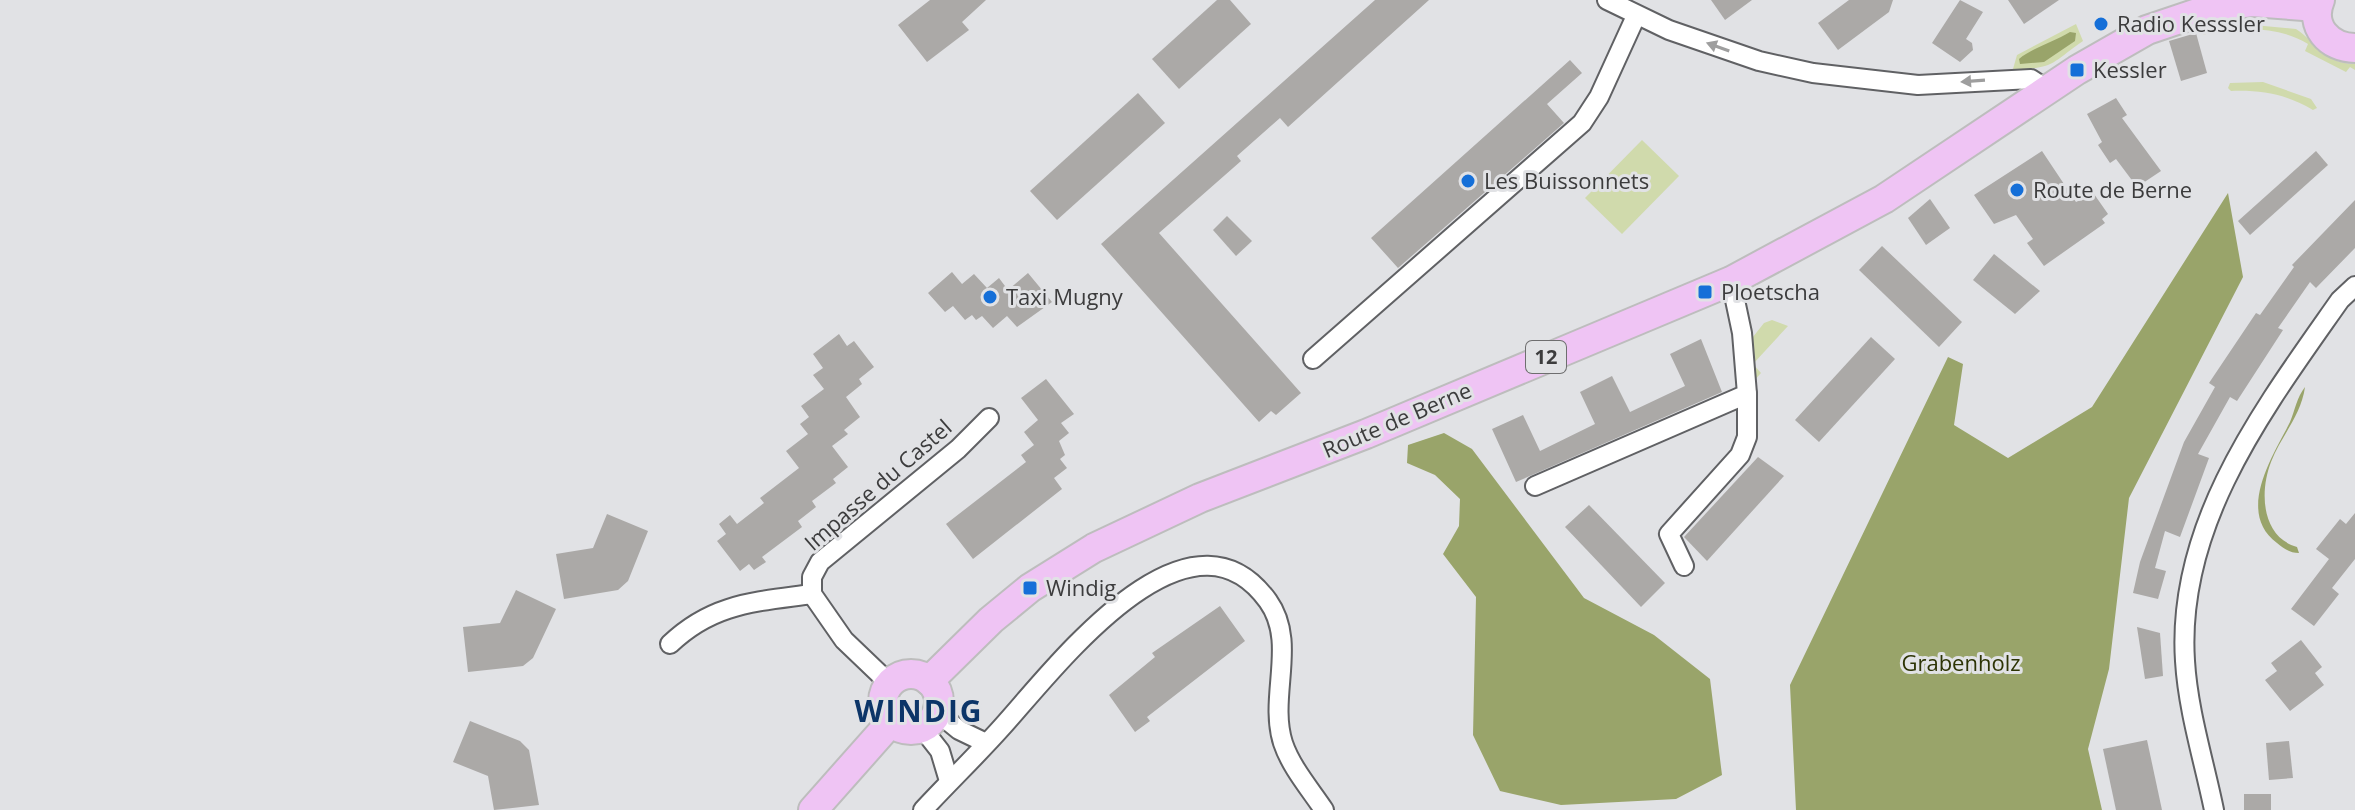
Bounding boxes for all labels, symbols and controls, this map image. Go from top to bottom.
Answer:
place label: Radio Kesssler [2117,8,2265,38]
marker: Radio Kesssler [2092,15,2110,33]
one-way arrow [1706,40,1730,53]
place label: Kessler [2093,54,2167,84]
marker: Kessler [2068,61,2086,79]
one-way arrow [1961,75,1986,88]
place label: Les Buissonnets [1484,165,1649,195]
marker: Les Buissonnets [1459,172,1477,190]
place label: Route de Berne [2033,174,2192,204]
marker: Route de Berne [2008,181,2026,199]
place label: Ploetscha [1721,276,1820,306]
place label: Taxi Mugny [1006,281,1124,311]
marker: Ploetscha [1696,283,1714,301]
marker: Taxi Mugny [981,288,999,306]
road number: 12 [1526,341,1566,373]
street label: Route de Berne [1317,374,1476,464]
street label: Impasse du Castel [797,412,957,557]
place label: Windig [1046,572,1116,602]
marker: Windig [1021,579,1039,597]
park label: Grabenholz [1901,647,2021,677]
district label: WINDIG [854,690,984,731]

